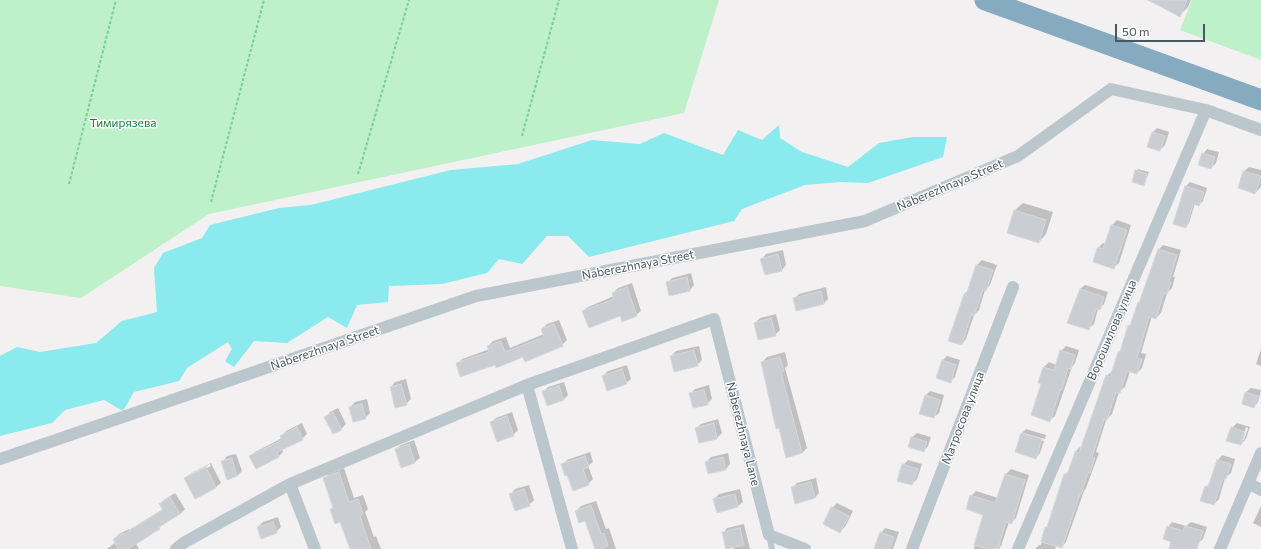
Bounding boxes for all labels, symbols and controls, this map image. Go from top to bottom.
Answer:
scale bar [1117,16,1207,42]
text: 50 m [1122,24,1150,38]
park label: Тимирязева [89,116,157,130]
street label: Naberezhnaya Street [895,156,1005,214]
street label: Naberezhnaya Street [581,247,695,283]
street label: Ворошилова улица [1084,278,1140,382]
street label: Naberezhnaya Street [269,323,381,373]
street label: Матросова улица [939,370,987,466]
street label: Naberezhnaya Lane [723,381,763,487]

